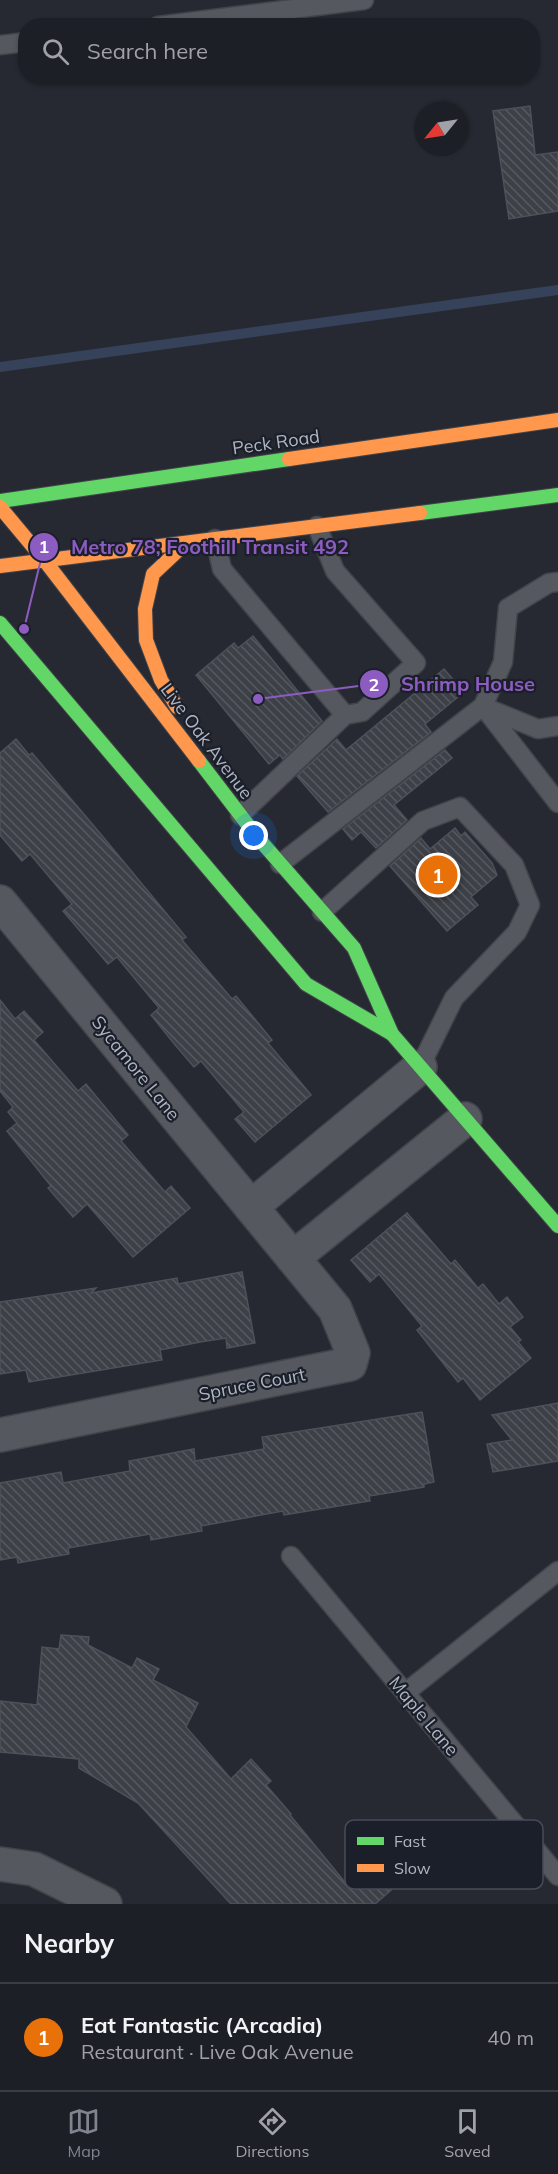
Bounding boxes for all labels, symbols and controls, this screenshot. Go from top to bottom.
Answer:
search box [18,18,540,84]
icon: search [39,35,72,68]
text: Search here [87,37,208,65]
north arrow [414,102,468,156]
street label: Peck Road [231,424,321,460]
callout: Metro 78; Foothill Transit 492 [29,528,362,566]
text: Metro 78; Foothill Transit 492 [71,534,349,559]
text: 1 [39,535,49,558]
callout: Shrimp House [359,665,547,703]
text: Shrimp House [401,671,535,696]
text: 2 [369,673,379,696]
street label: Live Oak Avenue [156,678,258,804]
your location [239,821,268,850]
pin: 1 [418,852,458,898]
street label: Sycamore Lane [87,1011,185,1125]
street label: Spruce Court [197,1362,307,1406]
street label: Maple Lane [384,1672,464,1760]
legend [345,1820,543,1889]
text: Fast [394,1831,426,1851]
text: Slow [394,1858,431,1878]
text: Nearby [24,1927,114,1960]
text: Eat Fantastic (Arcadia) [81,2011,323,2039]
text: 1 [38,2025,50,2050]
text: 40 m [487,2025,534,2050]
text: Restaurant · Live Oak Avenue [81,2039,354,2064]
tab: Map [67,2105,100,2161]
tab: Directions [235,2105,309,2161]
tab: Saved [444,2105,491,2161]

